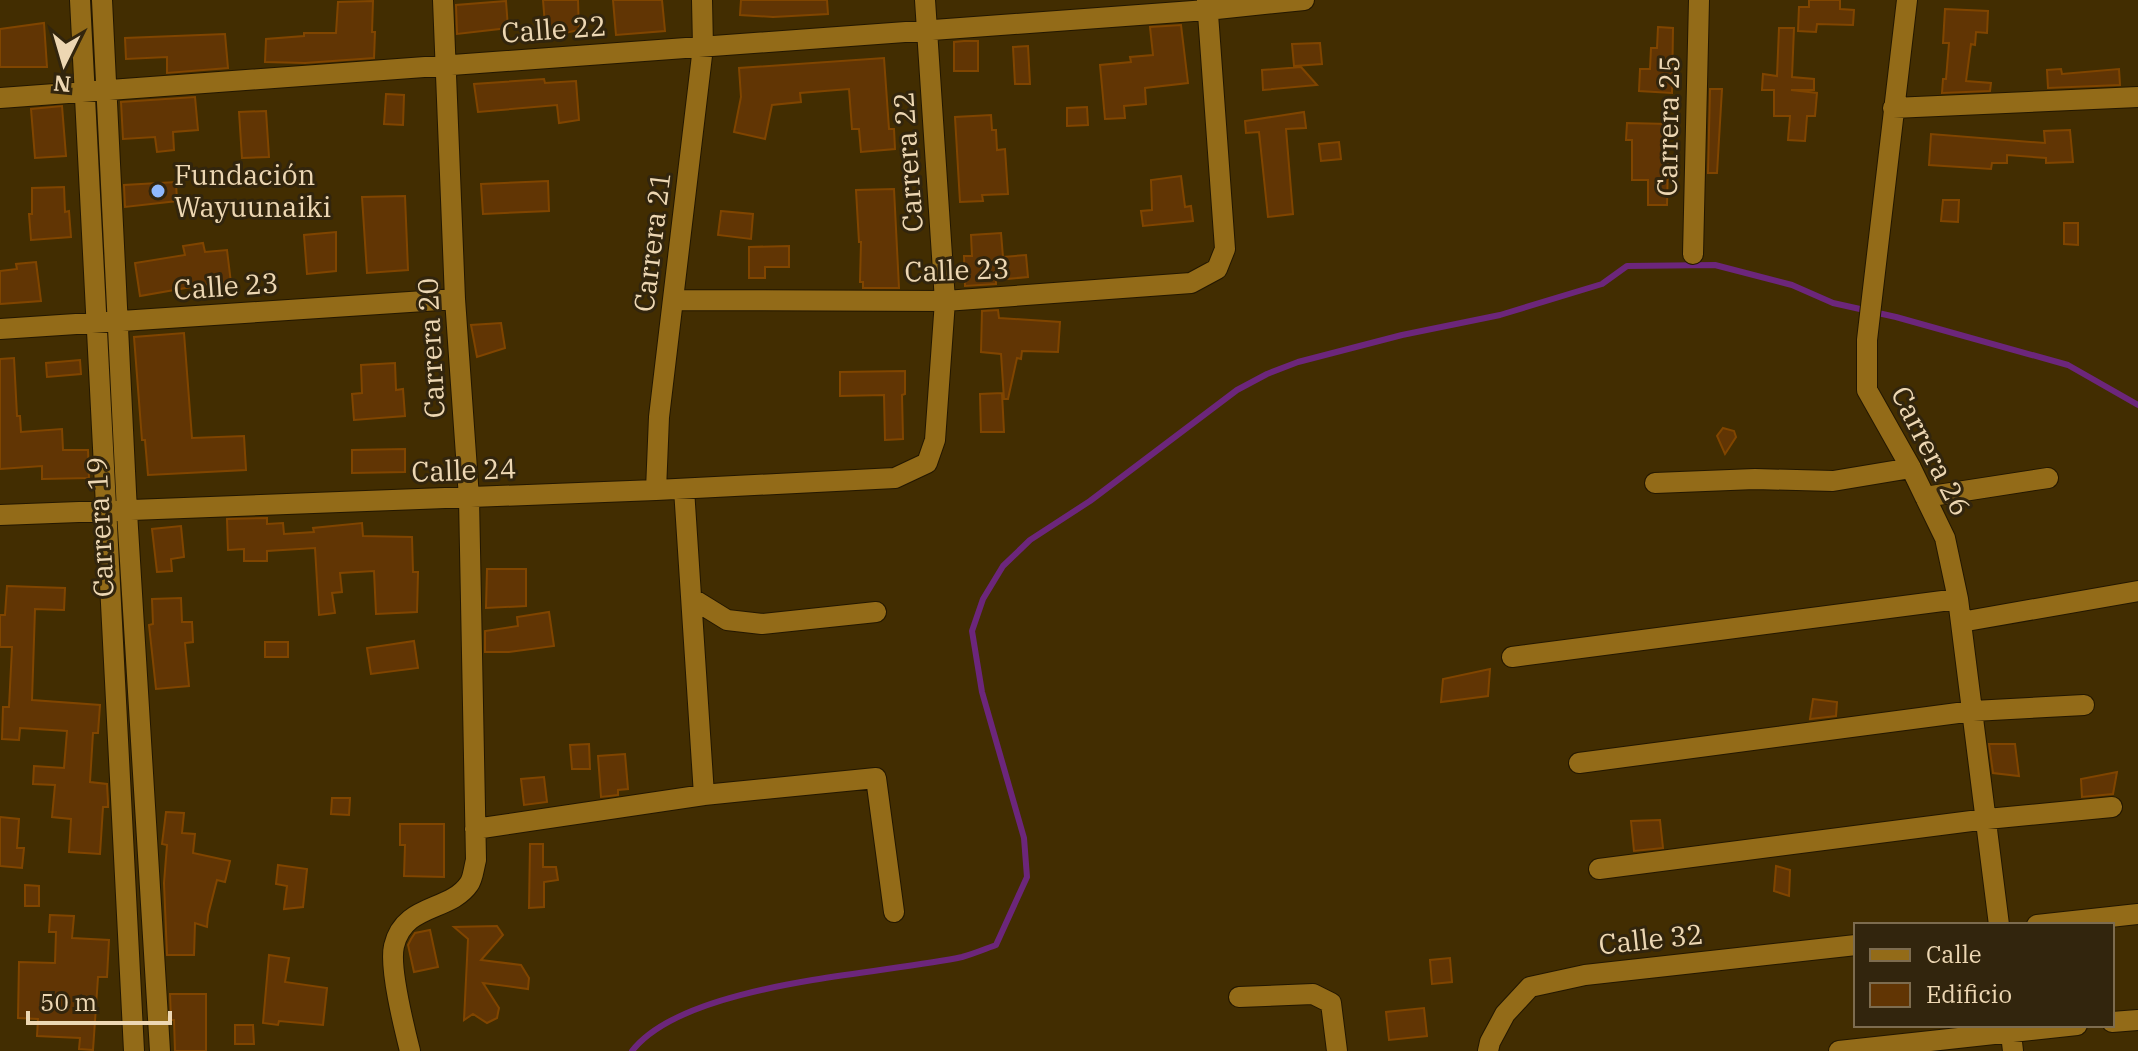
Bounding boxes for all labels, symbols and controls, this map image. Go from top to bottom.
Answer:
street label: Calle 22 [500,6,608,51]
north arrow [24,24,104,104]
street label: Carrera 25 [1648,55,1687,197]
text: N [52,69,72,100]
street label: Carrera 22 [884,91,931,234]
place label: Fundación Wayuunaiki [174,156,331,225]
street label: Carrera 21 [625,170,678,314]
marker: Fundación Wayuunaiki [149,182,167,200]
street label: Calle 23 [904,249,1010,290]
street label: Calle 23 [172,263,280,308]
street label: Carrera 20 [408,277,453,419]
street label: Carrera 26 [1883,380,1980,522]
street label: Calle 24 [411,449,517,490]
street label: Carrera 19 [77,456,122,598]
street label: Calle 32 [1597,915,1705,962]
legend [1854,923,2114,1027]
text: Calle [1926,938,1982,970]
scale bar [28,975,170,1025]
text: Edificio [1926,978,2012,1010]
text: 50 m [40,986,97,1018]

